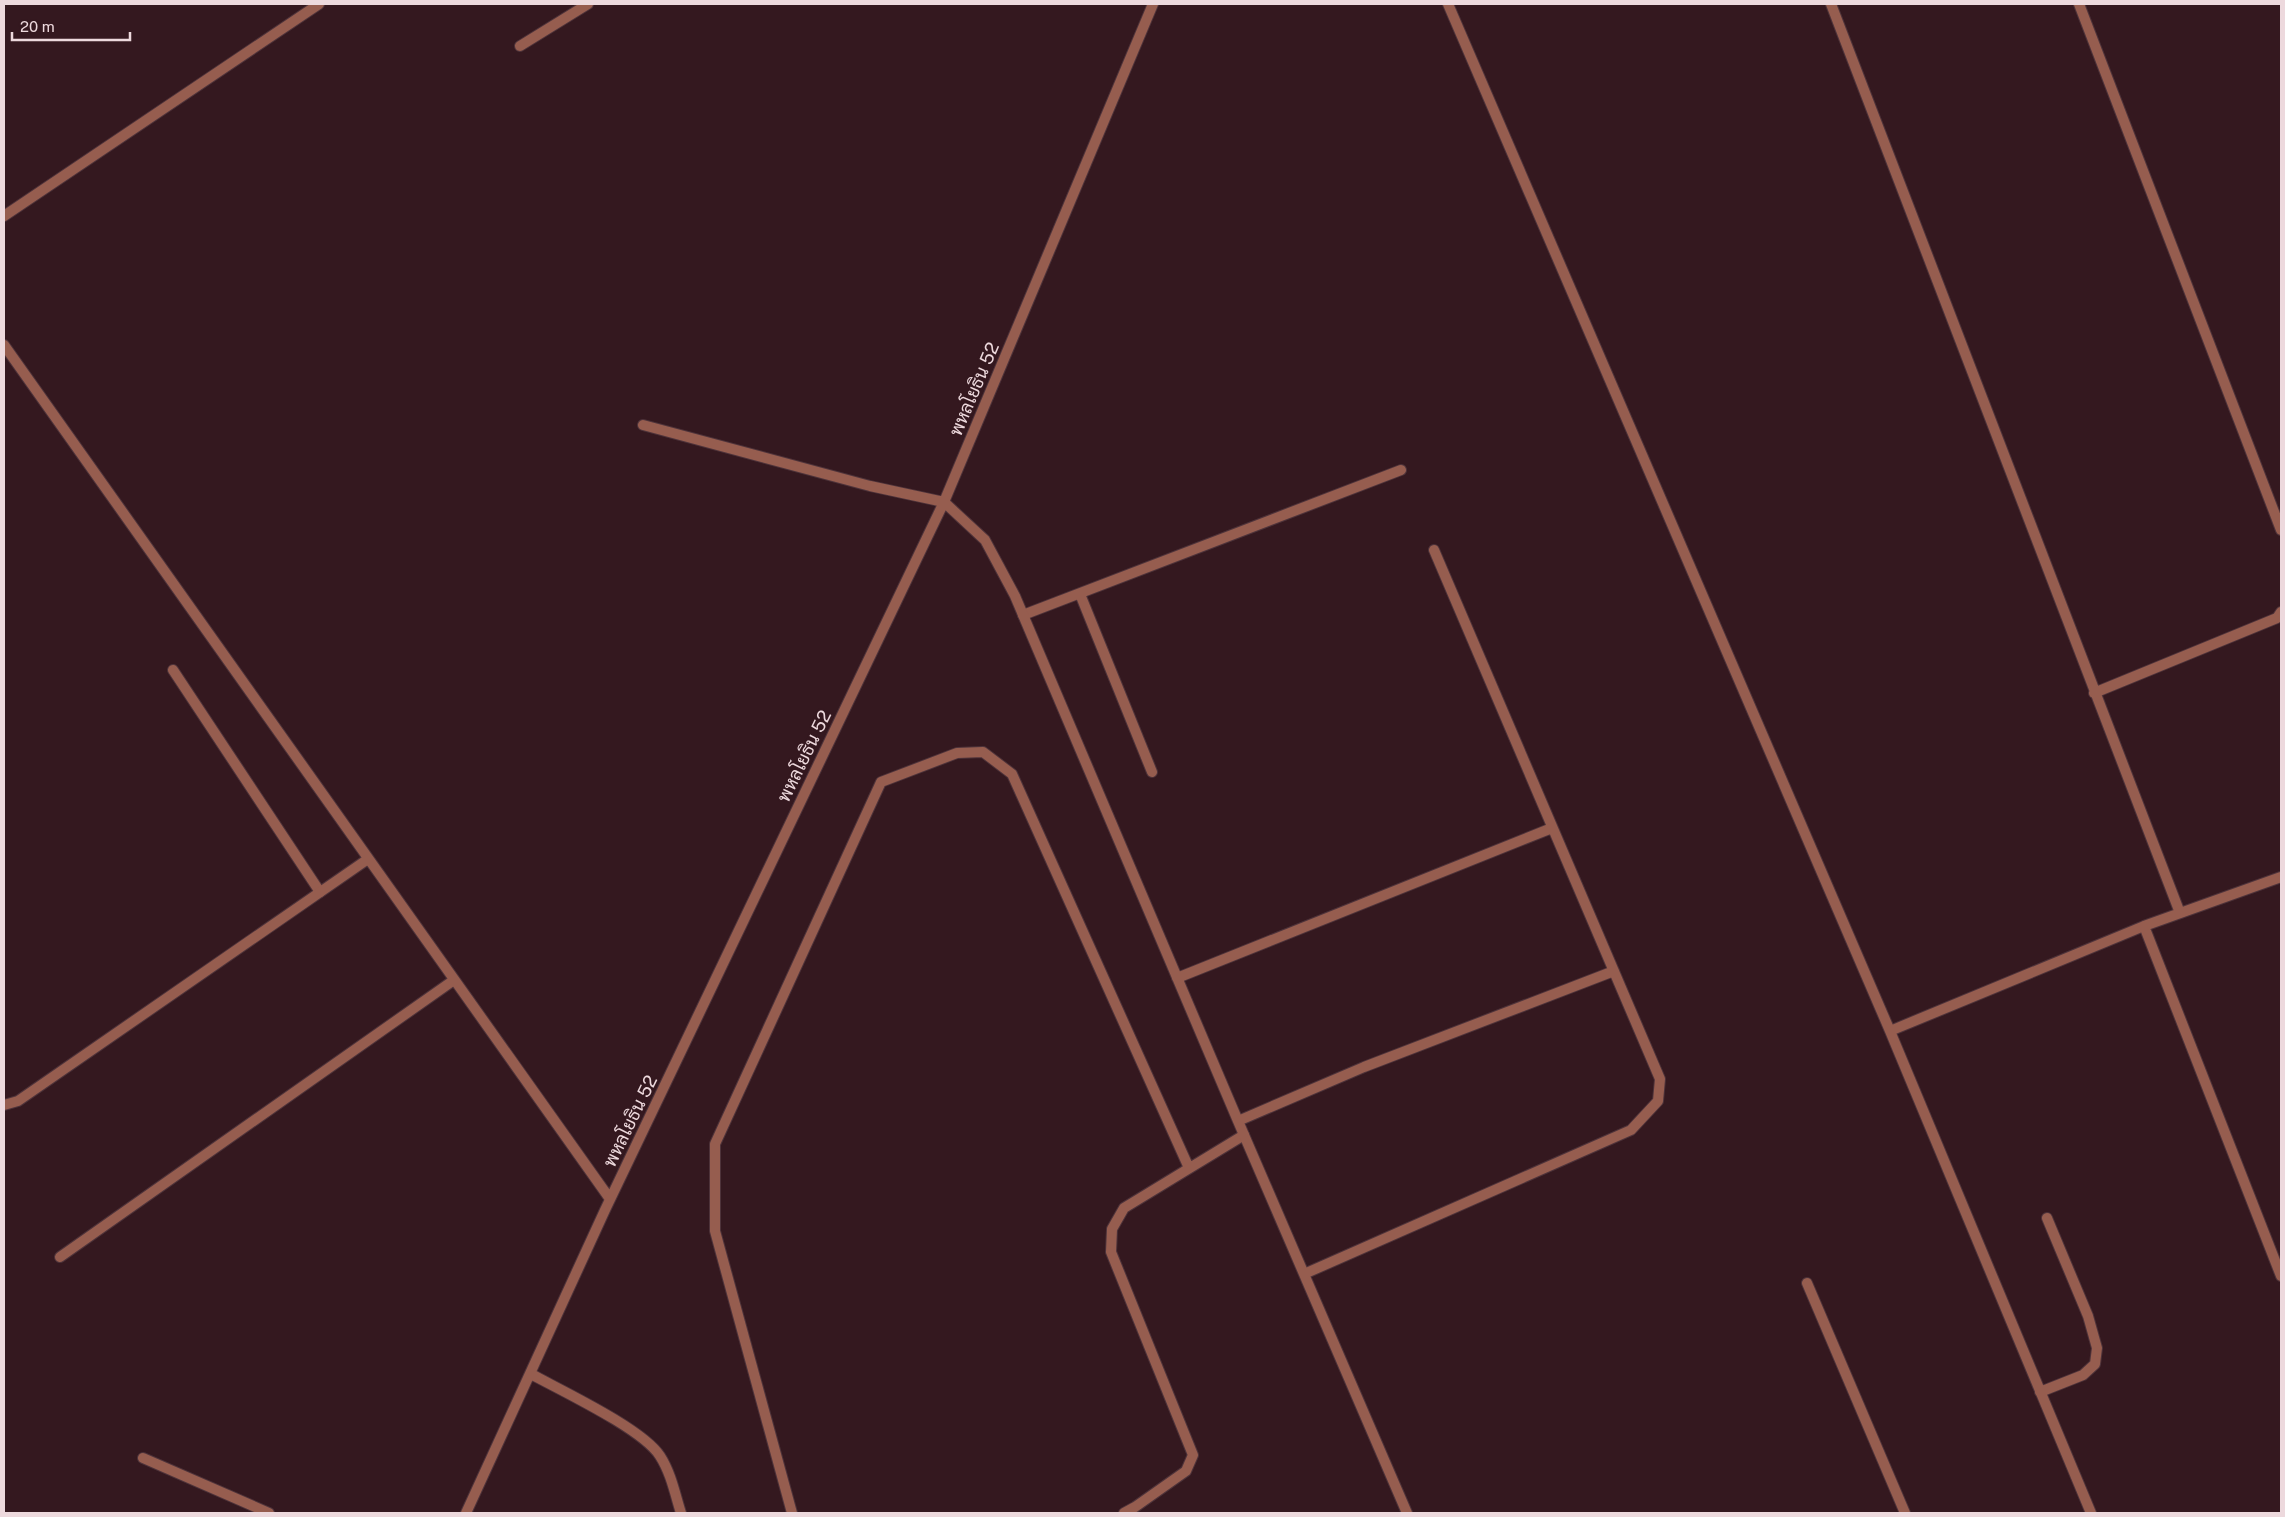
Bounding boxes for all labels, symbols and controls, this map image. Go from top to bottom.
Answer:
scale bar [12,10,130,42]
text: 20 m [20,18,55,35]
street label: พหลโยธิน 52 [943,338,1003,439]
street label: พหลโยธิน 52 [771,706,835,805]
street label: พหลโยธิน 52 [597,1071,661,1170]

